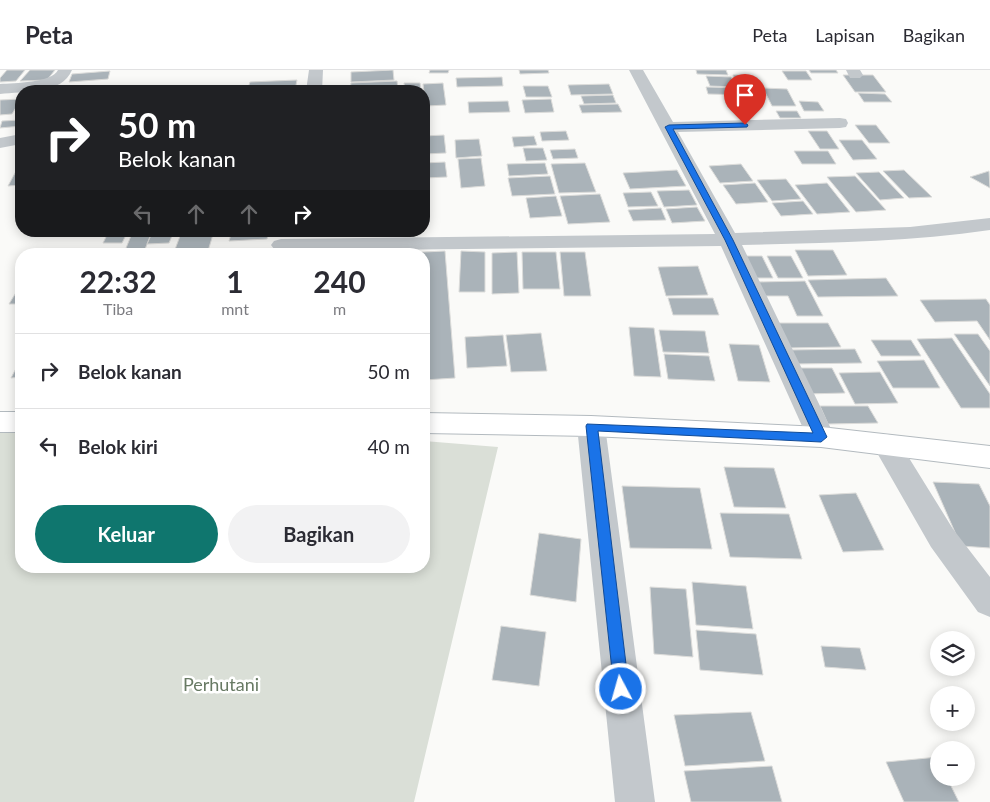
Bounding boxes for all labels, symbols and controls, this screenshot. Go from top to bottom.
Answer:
text: Peta [25,20,73,49]
text: Peta [752,24,787,46]
text: Lapisan [815,24,875,46]
text: Bagikan [903,24,965,46]
pin [724,74,766,125]
icon: arrive [731,81,759,109]
text: 50 m [118,103,196,145]
icon: right [35,105,100,170]
text: Belok kanan [118,145,236,172]
icon: left [129,200,157,228]
icon: ahead [182,200,210,228]
icon: ahead [235,200,263,228]
icon: right [288,200,316,228]
text: 22:32 [79,263,157,299]
text: 1 [226,263,244,299]
text: 240 [313,263,366,299]
text: Tiba [103,299,133,318]
text: mnt [221,299,249,318]
text: m [333,299,346,318]
icon: right [35,357,63,385]
text: Belok kanan [78,360,182,383]
text: 50 m [367,360,410,383]
icon: left [35,432,63,460]
text: Belok kiri [78,435,158,458]
text: 40 m [367,435,410,458]
button: Keluar [35,505,218,563]
button: Bagikan [228,505,410,563]
map controls [930,631,975,786]
button: layers [930,631,975,676]
position arrow [594,662,646,714]
park label: Perhutani [183,673,259,695]
button: + [930,686,975,731]
button: − [930,741,975,786]

